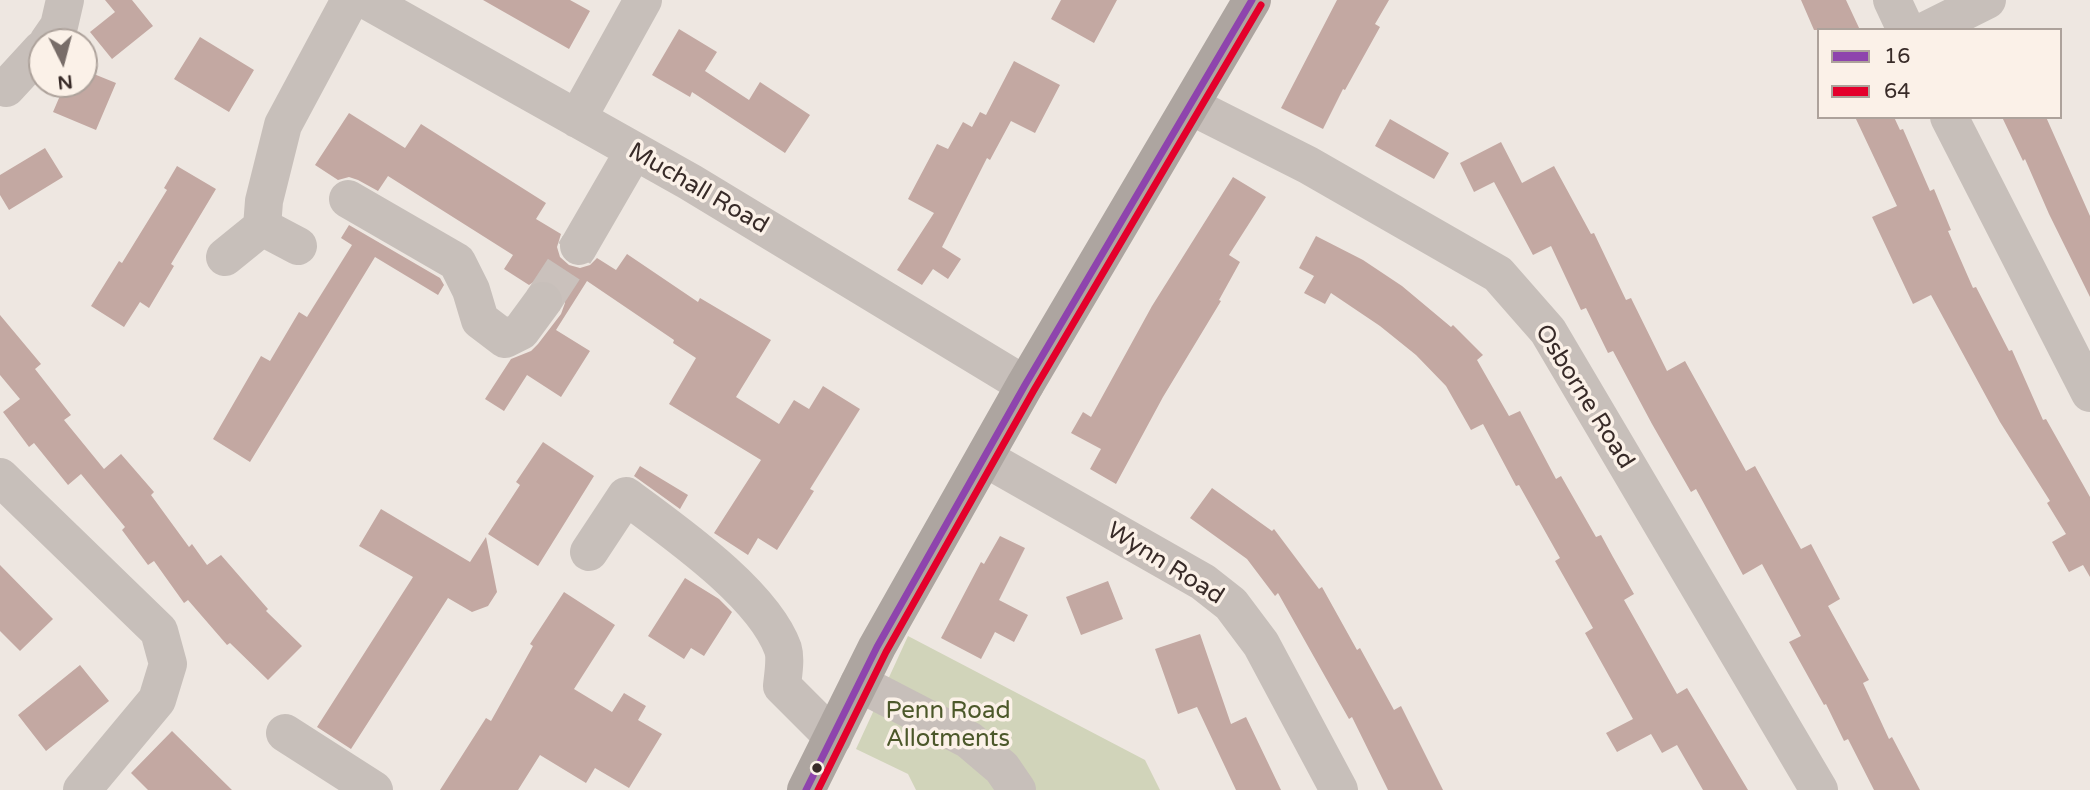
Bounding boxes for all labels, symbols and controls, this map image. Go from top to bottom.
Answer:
north arrow [28,28,98,98]
legend [1817,28,2062,119]
text: 16 [1884,44,1910,69]
text: N [56,70,74,94]
text: 64 [1884,79,1910,104]
street label: Muchall Road [623,137,773,241]
street label: Osborne Road [1528,320,1640,474]
street label: Wynn Road [1101,517,1229,611]
park label: Penn Road Allotments [885,698,1011,754]
unlabelled marker [810,761,824,775]

